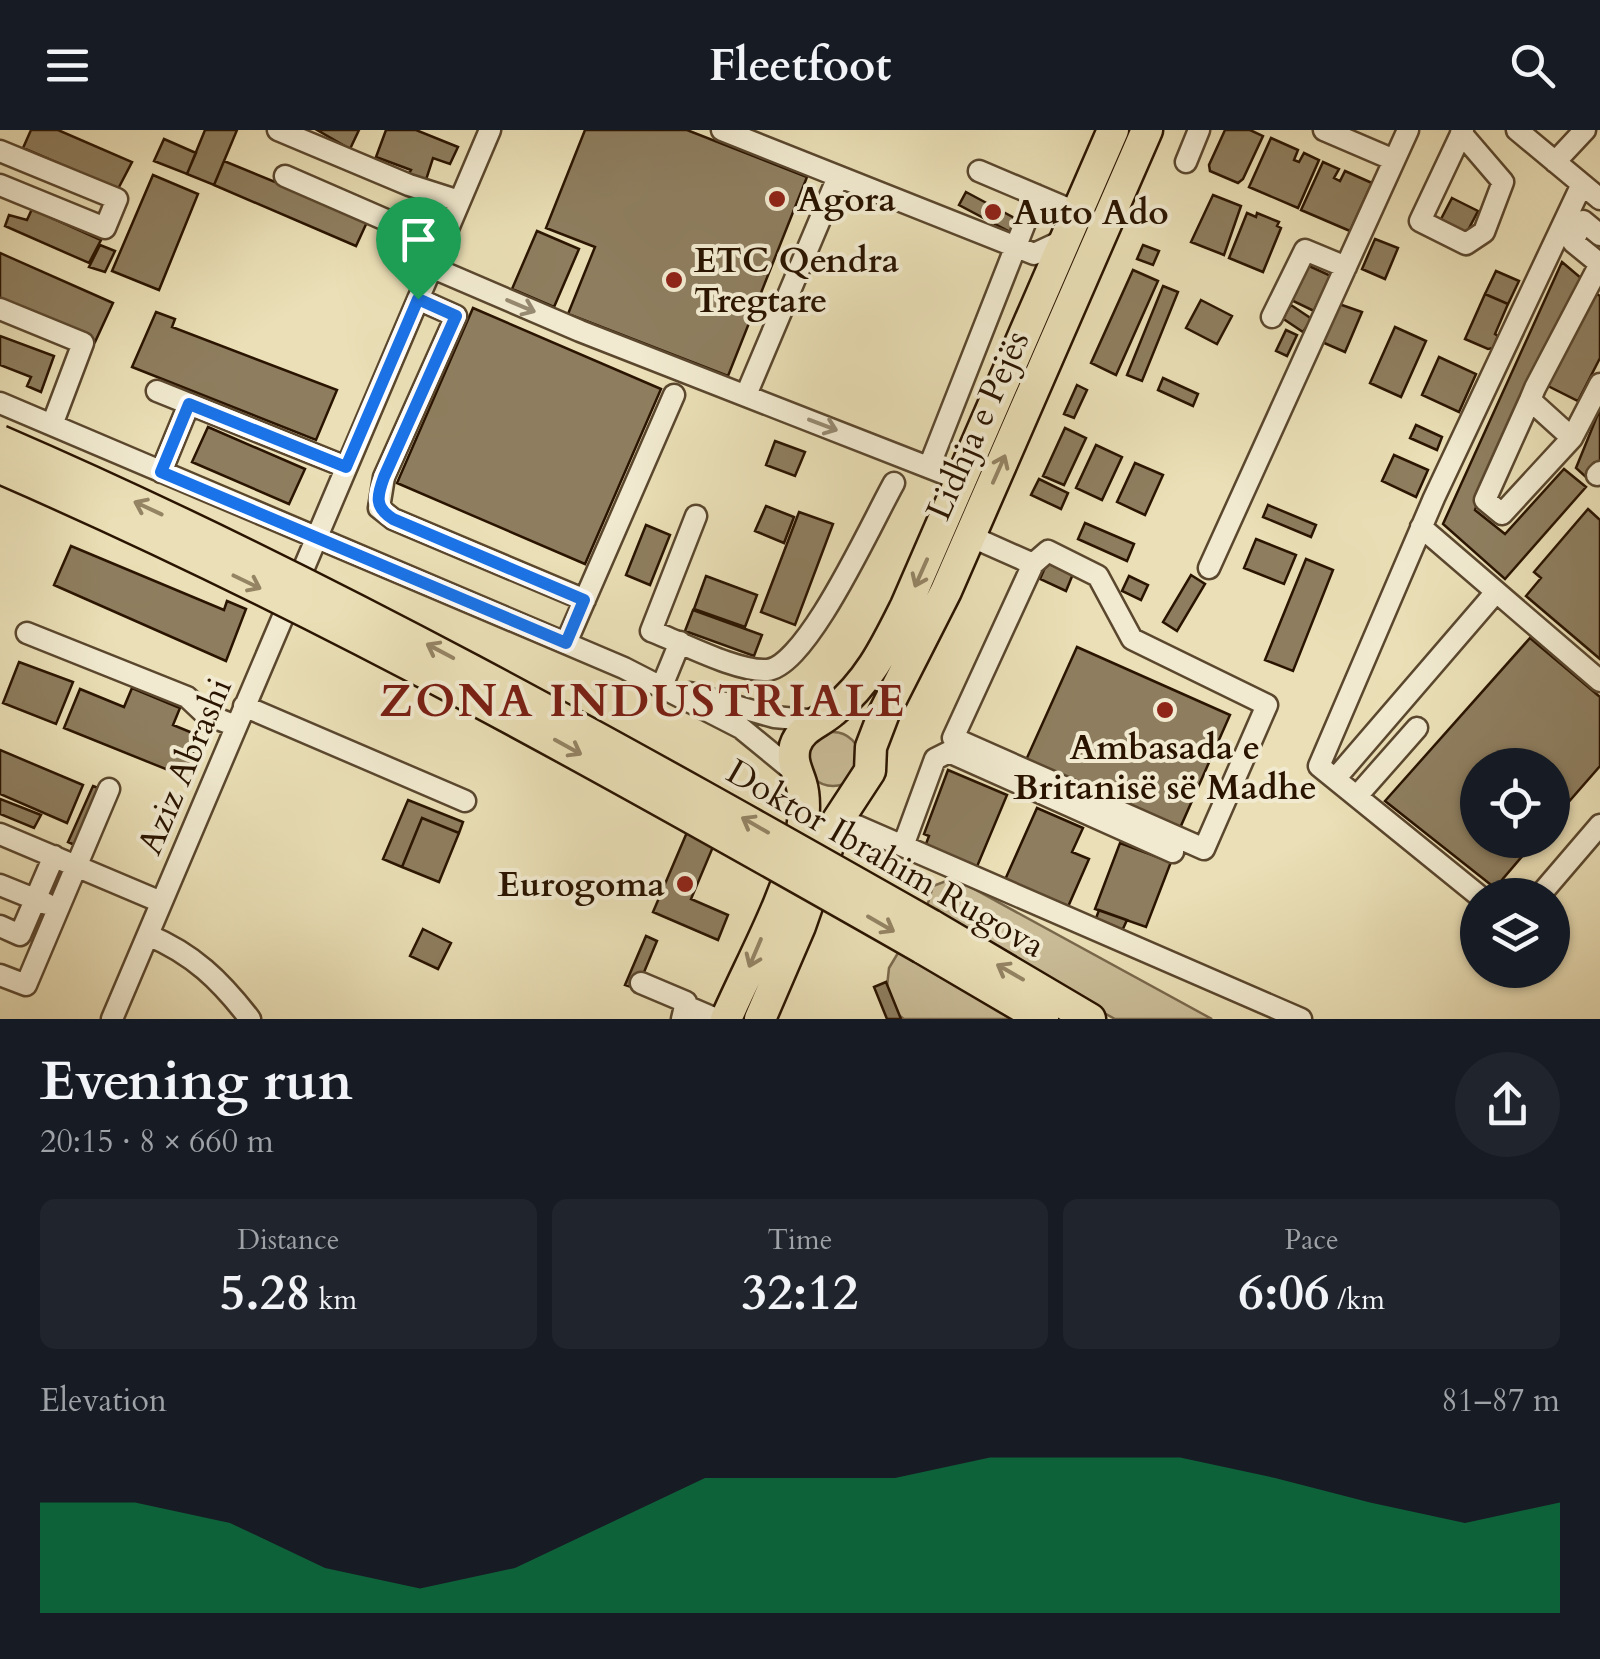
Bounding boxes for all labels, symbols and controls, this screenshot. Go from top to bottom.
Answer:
text: Fleetfoot [709,35,891,96]
icon: menu [40,38,95,93]
icon: search [1505,38,1560,93]
place label: Agora [797,176,896,224]
marker: Agora [766,188,788,210]
place label: Auto Ado [1013,189,1169,237]
pin [376,197,461,300]
marker: Auto Ado [982,201,1004,223]
icon: arrive [391,212,446,267]
place label: ETC Qendra Tregtare [694,237,899,325]
marker: ETC Qendra Tregtare [663,269,685,291]
one-way arrow [505,298,535,316]
street label: Lidhja e Pejës [915,323,1041,528]
one-way arrow [807,418,837,436]
one-way arrow [991,454,1009,485]
one-way arrow [134,497,164,516]
one-way arrow [911,557,929,587]
one-way arrow [232,574,262,593]
one-way arrow [425,641,455,661]
street label: Aziz Abrashi [126,671,244,862]
district label: ZONA INDUSTRIALE [379,671,907,732]
marker: Ambasada e Britanisë së Madhe [1154,699,1176,721]
place label: Ambasada e Britanisë së Madhe [1013,724,1317,812]
one-way arrow [552,737,582,757]
street label: Doktor Ibrahim Rugova [718,748,1053,970]
map controls [1460,748,1570,988]
button: locate [1460,748,1570,858]
one-way arrow [740,815,770,835]
place label: Eurogoma [498,861,665,909]
marker: Eurogoma [674,873,696,895]
button: layers [1460,878,1570,988]
one-way arrow [866,915,895,935]
one-way arrow [745,937,763,968]
one-way arrow [996,962,1025,982]
text: Evening run [40,1045,353,1119]
button: share [1455,1052,1560,1157]
text: 20:15 · 8 × 660 m [40,1120,274,1164]
text: Distance [237,1221,340,1259]
text: Time [768,1221,832,1259]
text: Pace [1285,1221,1339,1259]
text: 5.28 [220,1259,311,1327]
text: 32:12 [742,1259,858,1327]
text: 6:06 [1238,1259,1330,1327]
text: km [311,1281,357,1319]
text: /km [1330,1281,1385,1319]
text: Elevation [40,1379,167,1423]
text: 81–87 m [1441,1379,1560,1423]

